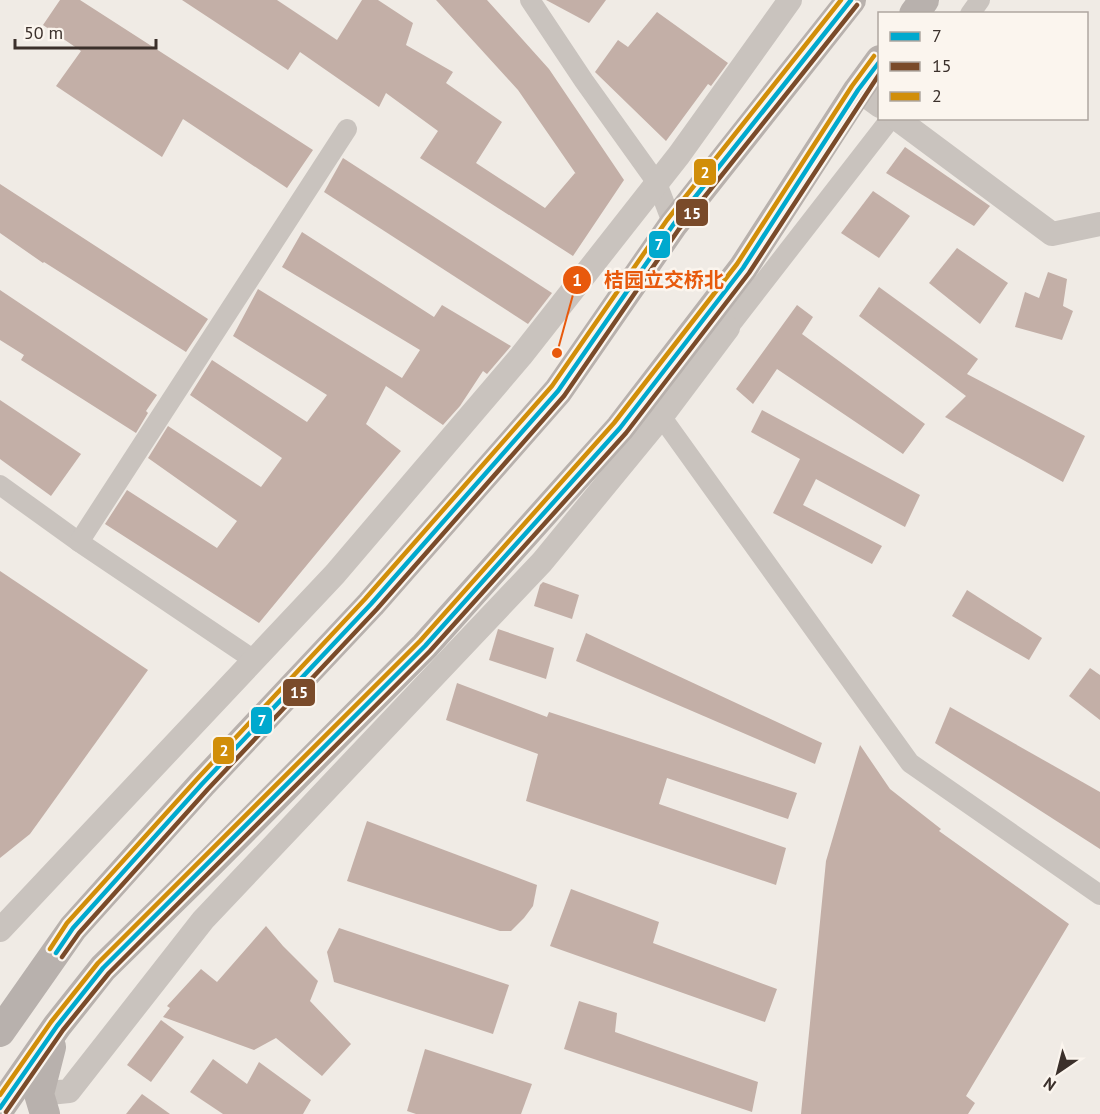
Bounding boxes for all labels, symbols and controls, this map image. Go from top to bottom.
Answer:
scale bar [15,12,156,50]
legend [878,12,1088,120]
text: 50 m [24,21,63,44]
text: 7 [932,24,942,47]
text: 15 [932,54,952,77]
text: 2 [932,84,942,107]
line badge: 2 [693,158,717,186]
text: 2 [700,162,710,182]
line badge: 15 [675,198,709,227]
text: 15 [683,203,701,223]
line badge: 7 [648,230,671,259]
text: 7 [654,234,664,254]
callout: 桔园立交桥北 [562,261,736,299]
text: 桔园立交桥北 [604,267,724,293]
text: 1 [572,268,582,291]
line badge: 15 [282,678,316,707]
text: 15 [290,682,308,702]
line badge: 7 [250,706,273,735]
text: 7 [257,710,267,730]
line badge: 2 [212,736,235,765]
text: 2 [219,740,229,760]
north arrow [1028,1042,1088,1102]
text: N [1039,1073,1059,1095]

